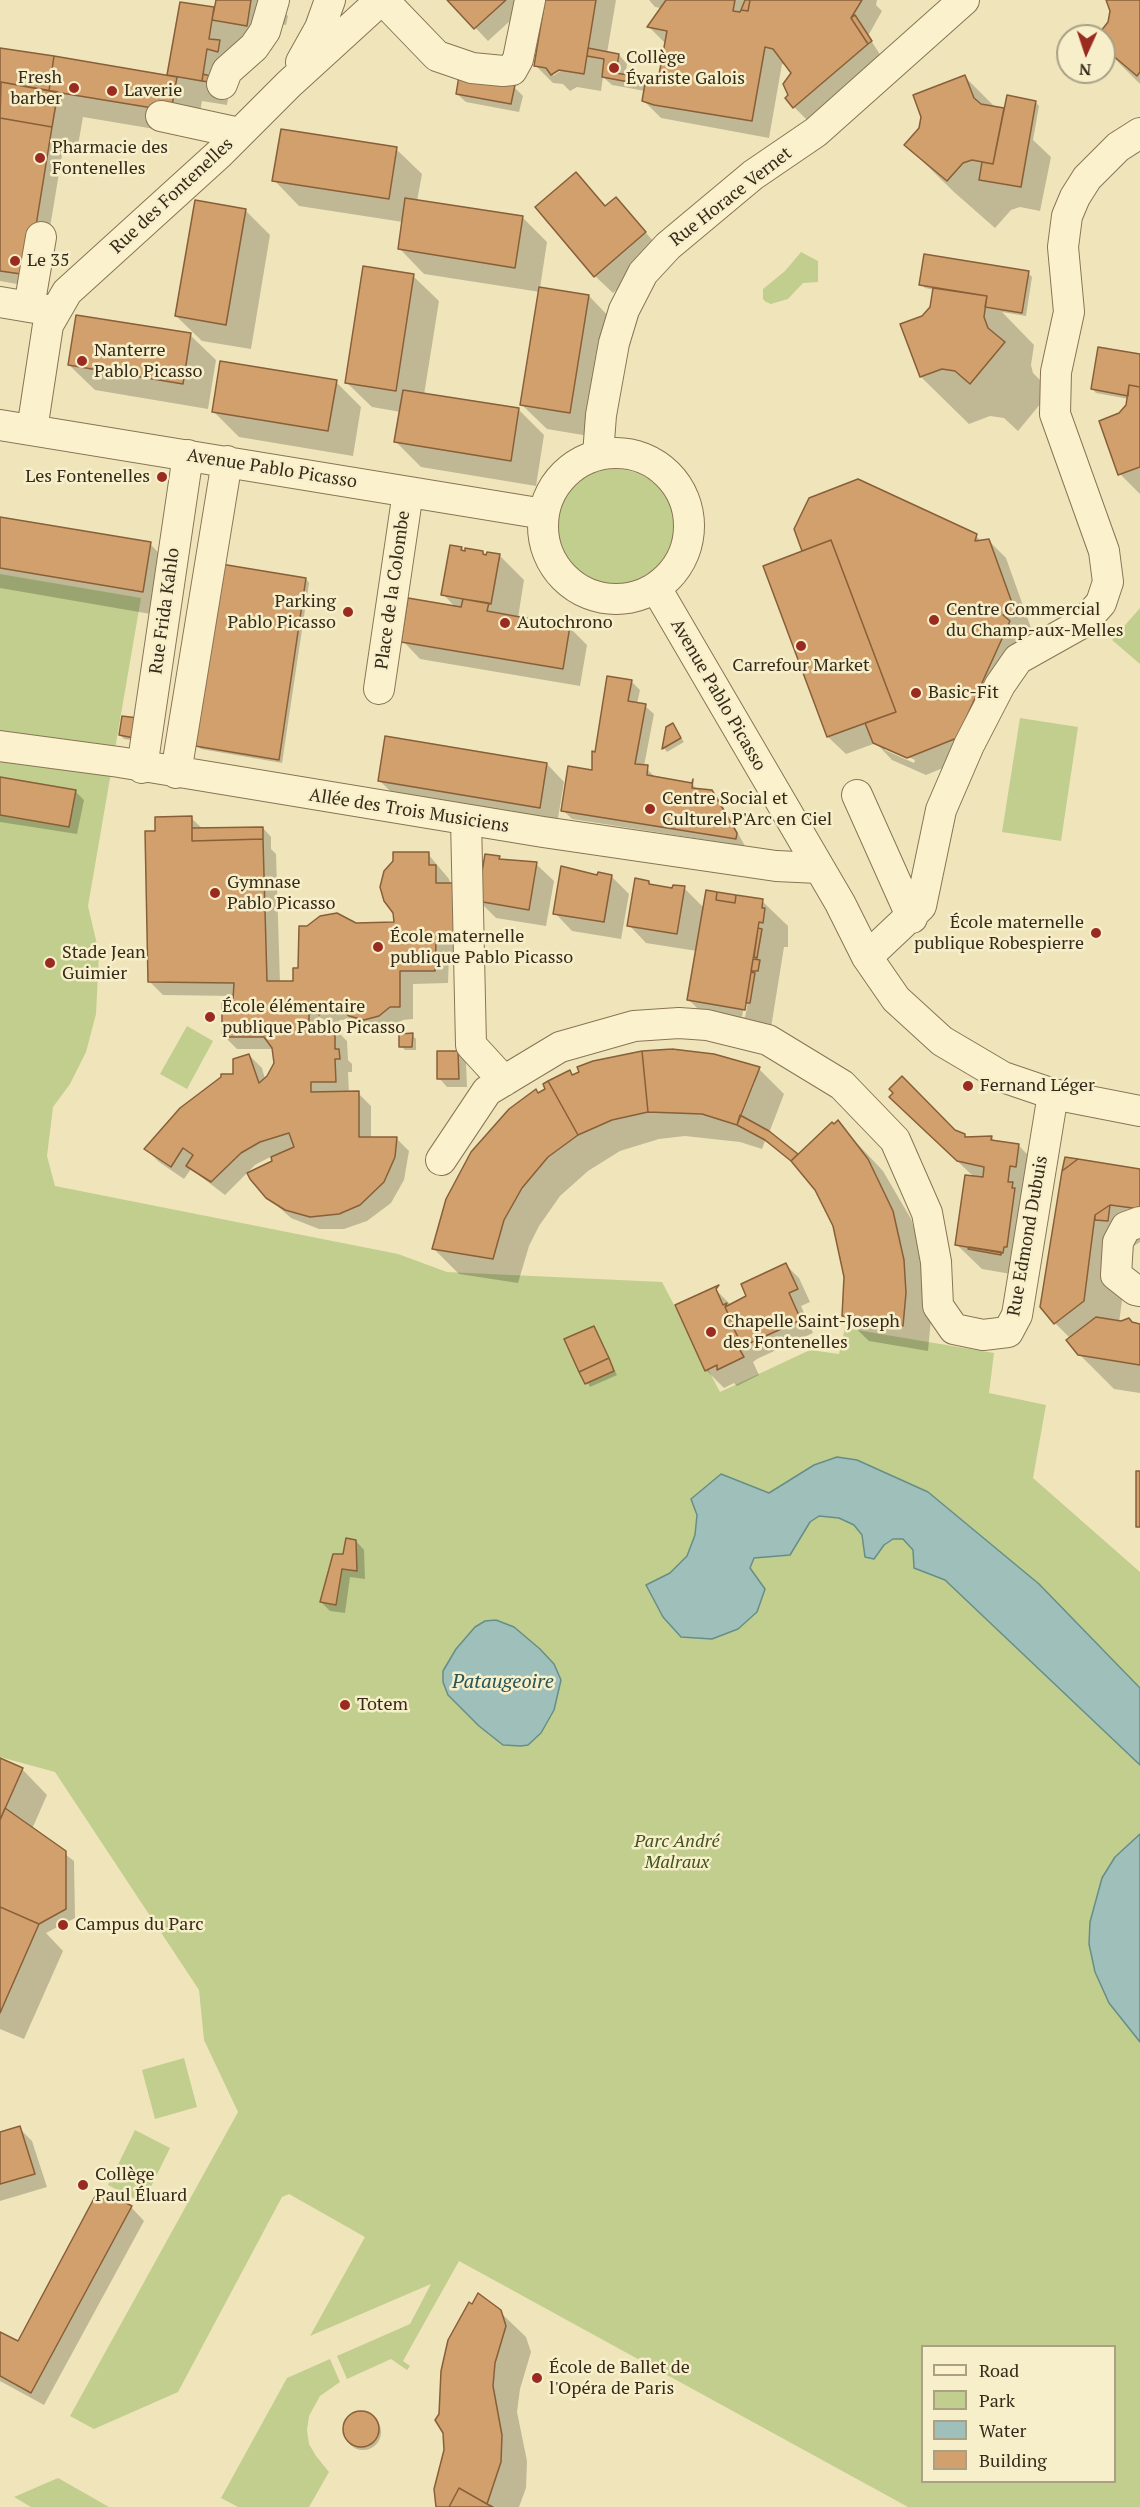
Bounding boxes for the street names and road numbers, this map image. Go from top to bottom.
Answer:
street label: Rue des Fontenelles [106,134,238,258]
street label: Rue Horace Vernet [666,143,796,251]
street label: Avenue Pablo Picasso [185,445,359,493]
street label: Place de la Colombe [371,509,415,671]
street label: Rue Frida Kahlo [145,546,185,676]
street label: Avenue Pablo Picasso [666,615,770,775]
street label: Allée des Trois Musiciens [307,785,511,837]
street label: Rue Edmond Dubuis [1003,1154,1053,1318]

